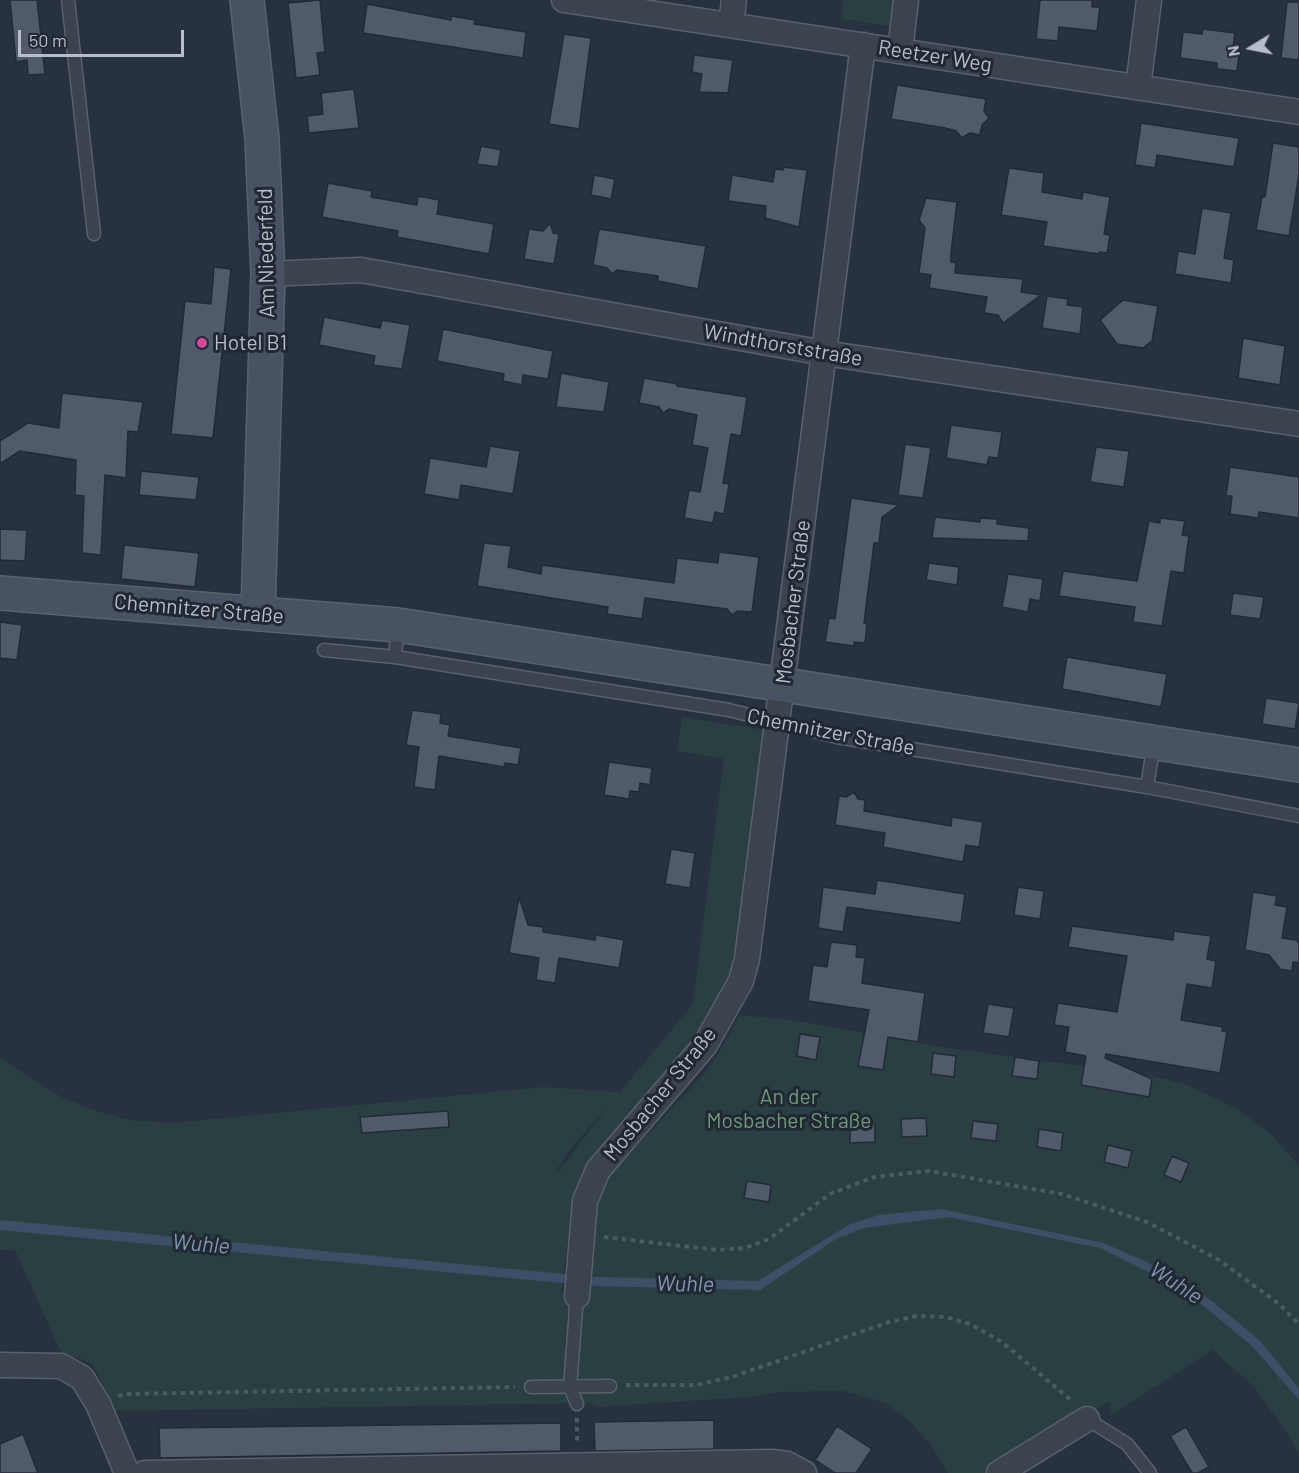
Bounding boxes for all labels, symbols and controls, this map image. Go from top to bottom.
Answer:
scale bar [21,18,188,56]
north arrow [1221,18,1281,78]
text: 50 m [29,29,67,51]
street label: Reetzer Weg [876,35,994,77]
text: N [1223,44,1243,58]
street label: Am Niederfeld [252,188,280,318]
street label: Windthorststraße [702,319,864,371]
place label: Hotel B1 [214,330,287,356]
marker: Hotel B1 [195,336,209,350]
street label: Mosbacher Straße [770,519,816,685]
street label: Chemnitzer Straße [113,589,285,629]
street label: Chemnitzer Straße [745,703,917,761]
street label: Mosbacher Straße [598,1022,722,1166]
park label: An der Mosbacher Straße [706,1084,872,1134]
water label: Wuhle [171,1228,231,1260]
water label: Wuhle [1145,1256,1207,1310]
water label: Wuhle [656,1270,714,1298]

